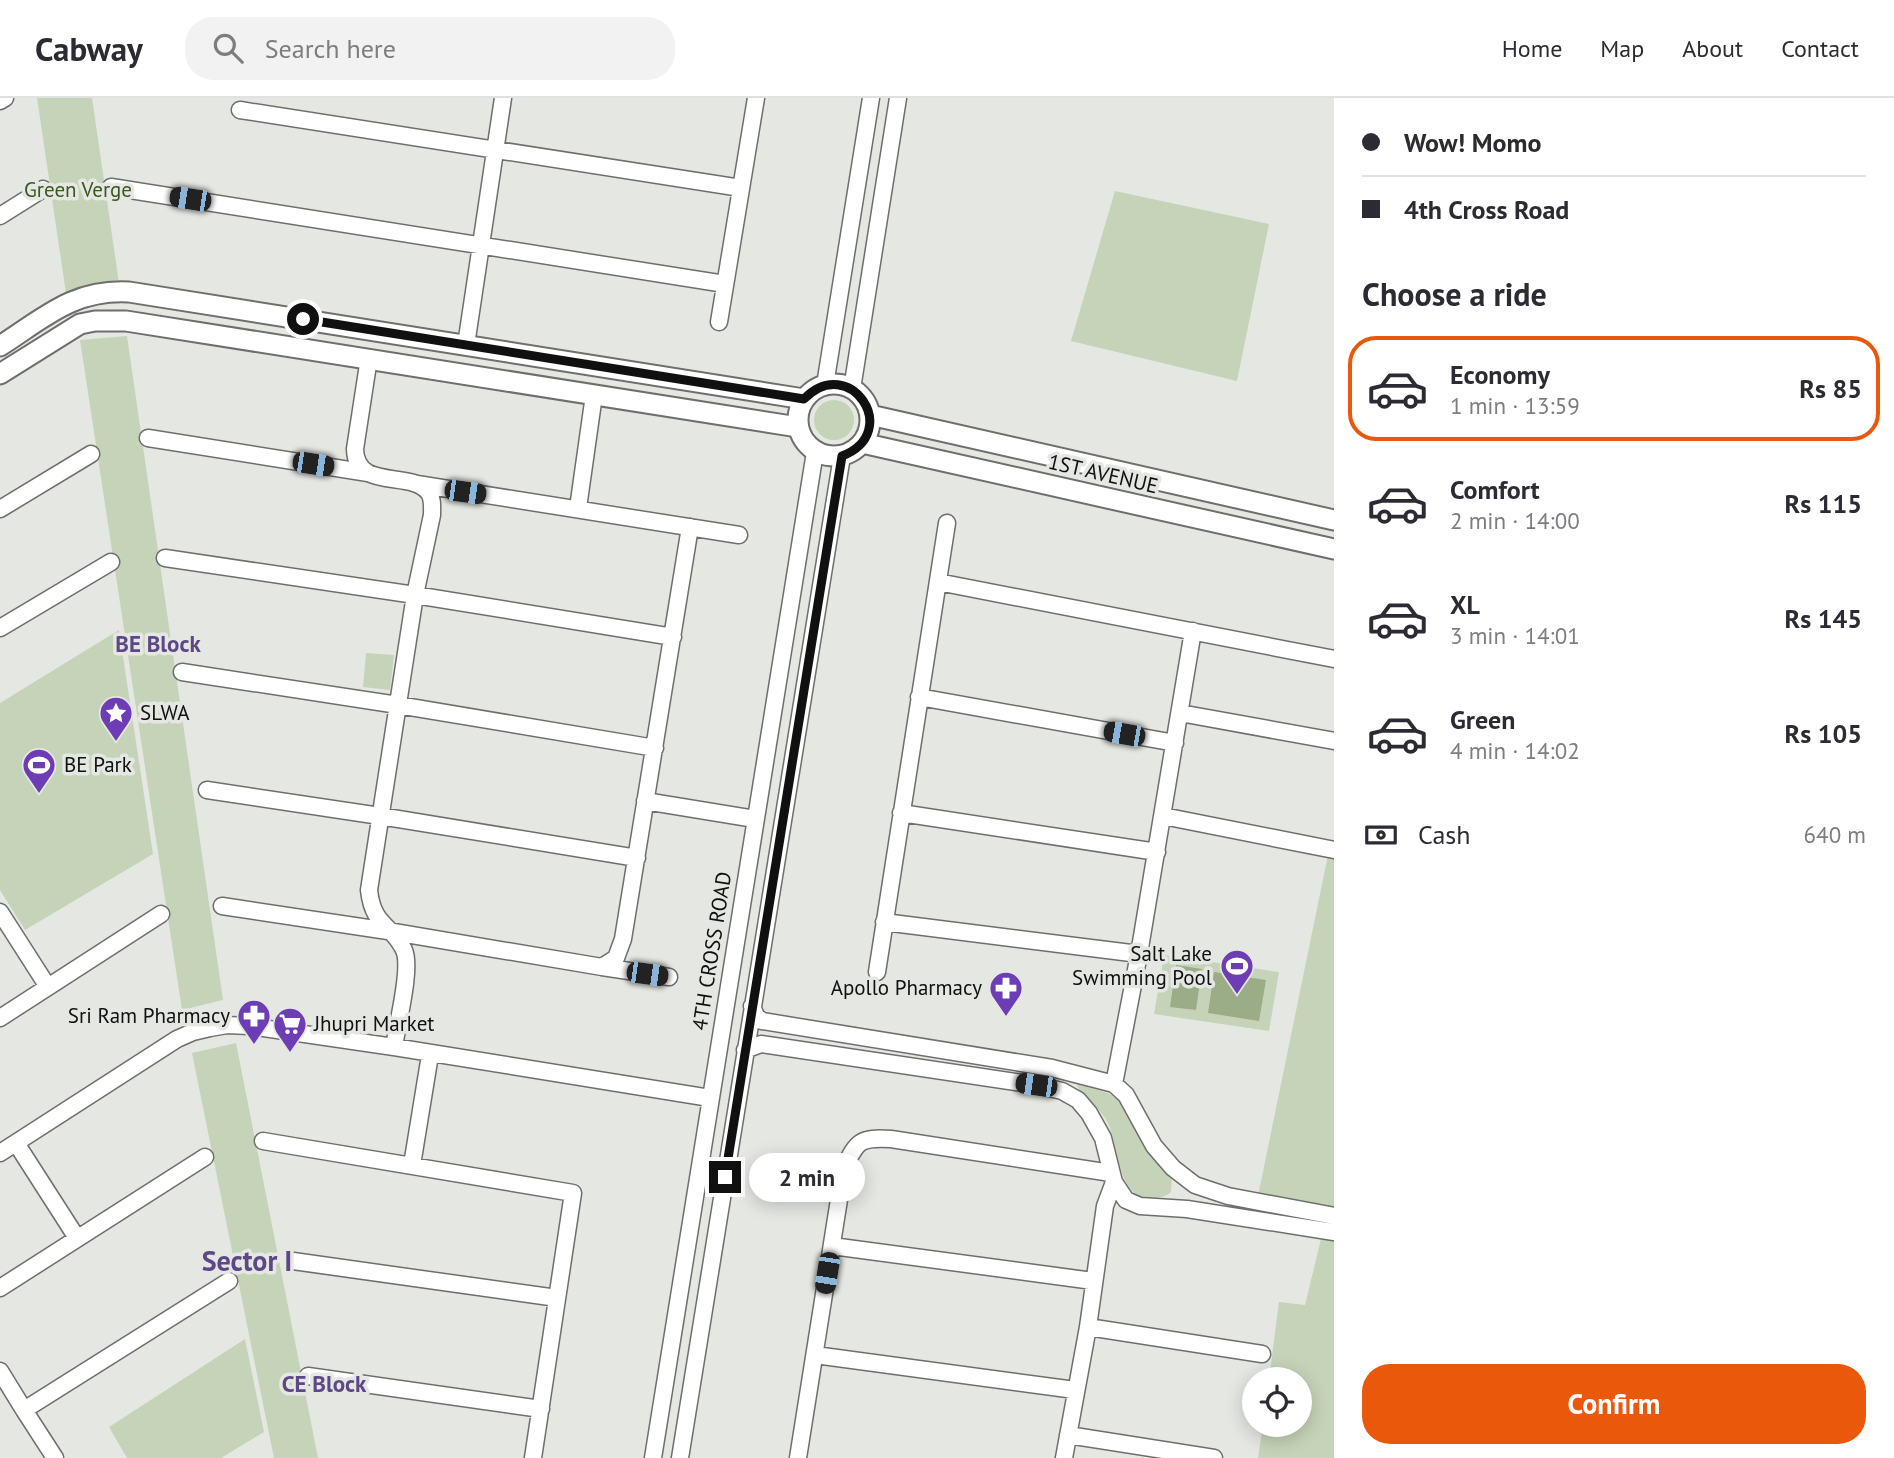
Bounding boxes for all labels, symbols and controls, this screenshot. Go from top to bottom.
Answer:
search box [185,17,675,80]
text: Cabway [35,27,143,70]
icon: search [209,29,247,67]
text: Search here [265,32,396,65]
text: Home [1502,33,1562,64]
text: Map [1600,33,1644,64]
text: About [1682,33,1743,64]
text: Contact [1781,33,1859,64]
text: Wow! Momo [1404,126,1541,159]
park label: Green Verge [24,176,132,203]
car [168,185,213,213]
text: 4th Cross Road [1404,193,1569,226]
text: Choose a ride [1362,273,1547,315]
route start [287,303,319,335]
icon: car [1366,357,1429,420]
text: Economy [1450,358,1550,391]
text: Rs 85 [1799,372,1862,405]
text: 1 min · 13:59 [1450,391,1580,420]
street label: 1ST AVENUE [1046,448,1161,499]
car [291,450,336,478]
icon: car [1366,472,1429,535]
text: Comfort [1450,473,1540,506]
car [443,479,488,505]
text: Rs 115 [1785,487,1862,520]
text: 2 min · 14:00 [1450,506,1580,535]
icon: car [1366,587,1429,650]
text: XL [1450,588,1480,621]
text: Rs 145 [1785,602,1862,635]
text: 3 min · 14:01 [1450,621,1580,650]
district label: BE Block [115,629,201,658]
place icon: SLWA [97,694,135,743]
place label: SLWA [140,699,190,726]
icon: car [1366,702,1429,765]
text: Green [1450,703,1515,736]
text: Rs 105 [1785,717,1862,750]
car [1102,720,1147,748]
text: 4 min · 14:02 [1450,736,1580,765]
sports icon: BE Park [20,746,58,795]
place label: BE Park [64,751,132,778]
icon: cash [1362,816,1400,854]
text: Cash [1418,818,1470,851]
text: 640 m [1804,820,1866,849]
street label: 4TH CROSS ROAD [686,870,737,1032]
place label: Salt Lake Swimming Pool [1072,940,1212,991]
sports icon: Salt Lake Swimming Pool [1218,947,1256,996]
car [625,961,670,987]
pharmacy icon: Apollo Pharmacy [987,969,1025,1018]
place label: Apollo Pharmacy [831,974,982,1001]
pharmacy icon: Sri Ram Pharmacy [235,997,273,1046]
place label: Sri Ram Pharmacy [68,1002,230,1029]
supermarket icon: Jhupri Market [271,1005,309,1054]
place label: Jhupri Market [313,1010,434,1037]
car [1014,1072,1059,1098]
callout: 2 min [750,1152,865,1202]
route end [709,1161,741,1193]
text: 2 min [779,1163,835,1192]
district label: Sector I [202,1242,292,1279]
car [814,1251,841,1295]
button: Confirm [1362,1364,1866,1444]
map controls [1242,1367,1312,1437]
button: locate [1242,1367,1312,1437]
district label: CE Block [282,1369,367,1398]

